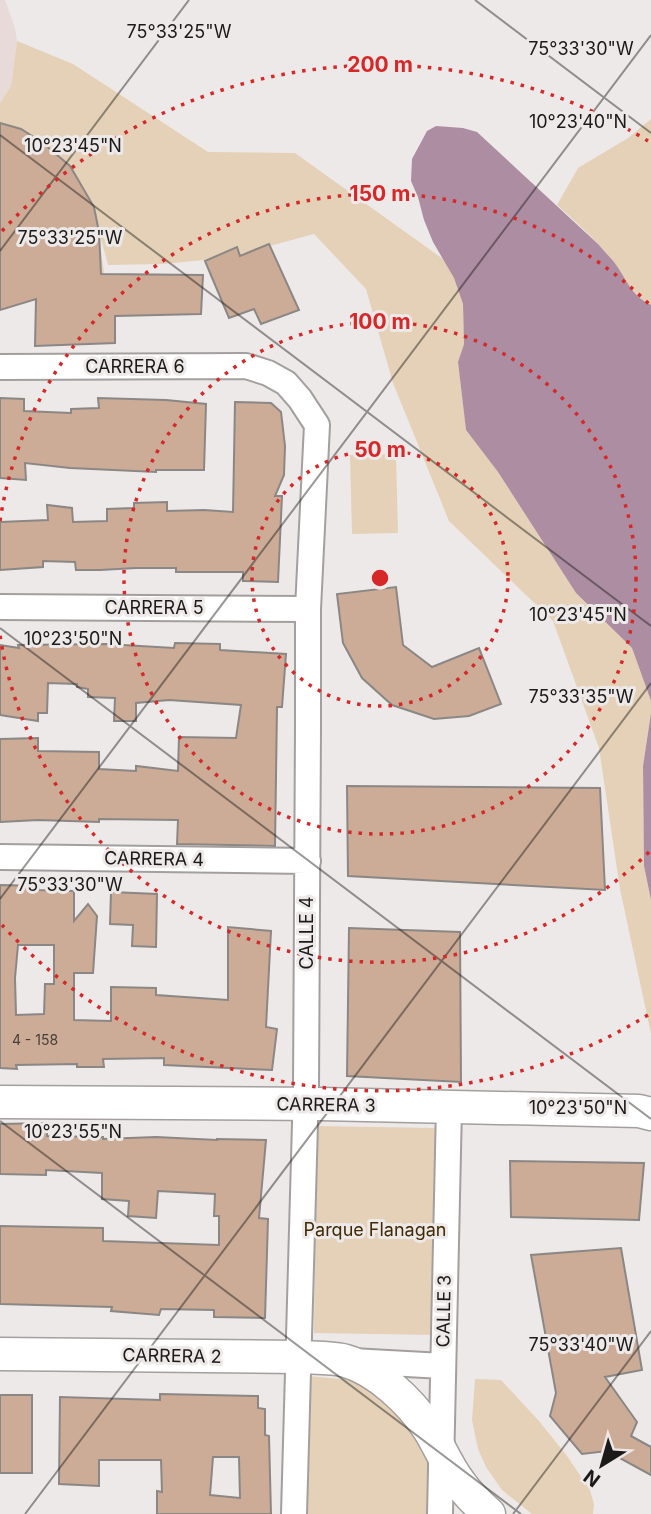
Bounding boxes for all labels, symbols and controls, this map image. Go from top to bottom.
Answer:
text: 75°33'25"W [127,21,232,42]
text: 75°33'30"W [528,38,634,59]
text: 200 m [347,52,413,77]
text: 10°23'40"N [529,111,627,132]
text: 10°23'45"N [24,135,122,156]
text: 150 m [350,181,410,206]
text: 75°33'25"W [18,227,123,248]
text: 100 m [349,309,411,334]
street label: CARRERA 6 [85,356,185,377]
text: 50 m [354,437,406,462]
centre of rings [368,566,392,590]
street label: CARRERA 5 [104,597,204,618]
text: 10°23'45"N [529,604,627,625]
text: 10°23'50"N [24,628,122,649]
text: 75°33'35"W [529,686,634,707]
street label: CARRERA 4 [104,847,204,870]
text: 75°33'30"W [17,874,123,895]
street label: CALLE 4 [296,896,317,970]
house number: 4 - 158 [12,1031,58,1048]
street label: CARRERA 3 [276,1093,376,1116]
text: 10°23'50"N [529,1097,627,1118]
text: 10°23'55"N [24,1121,122,1142]
park label: Parque Flanagan [304,1219,446,1240]
street label: CALLE 3 [432,1275,455,1347]
text: 75°33'40"W [529,1334,634,1355]
street label: CARRERA 2 [122,1344,222,1367]
north arrow [567,1430,637,1500]
text: N [579,1465,605,1492]

